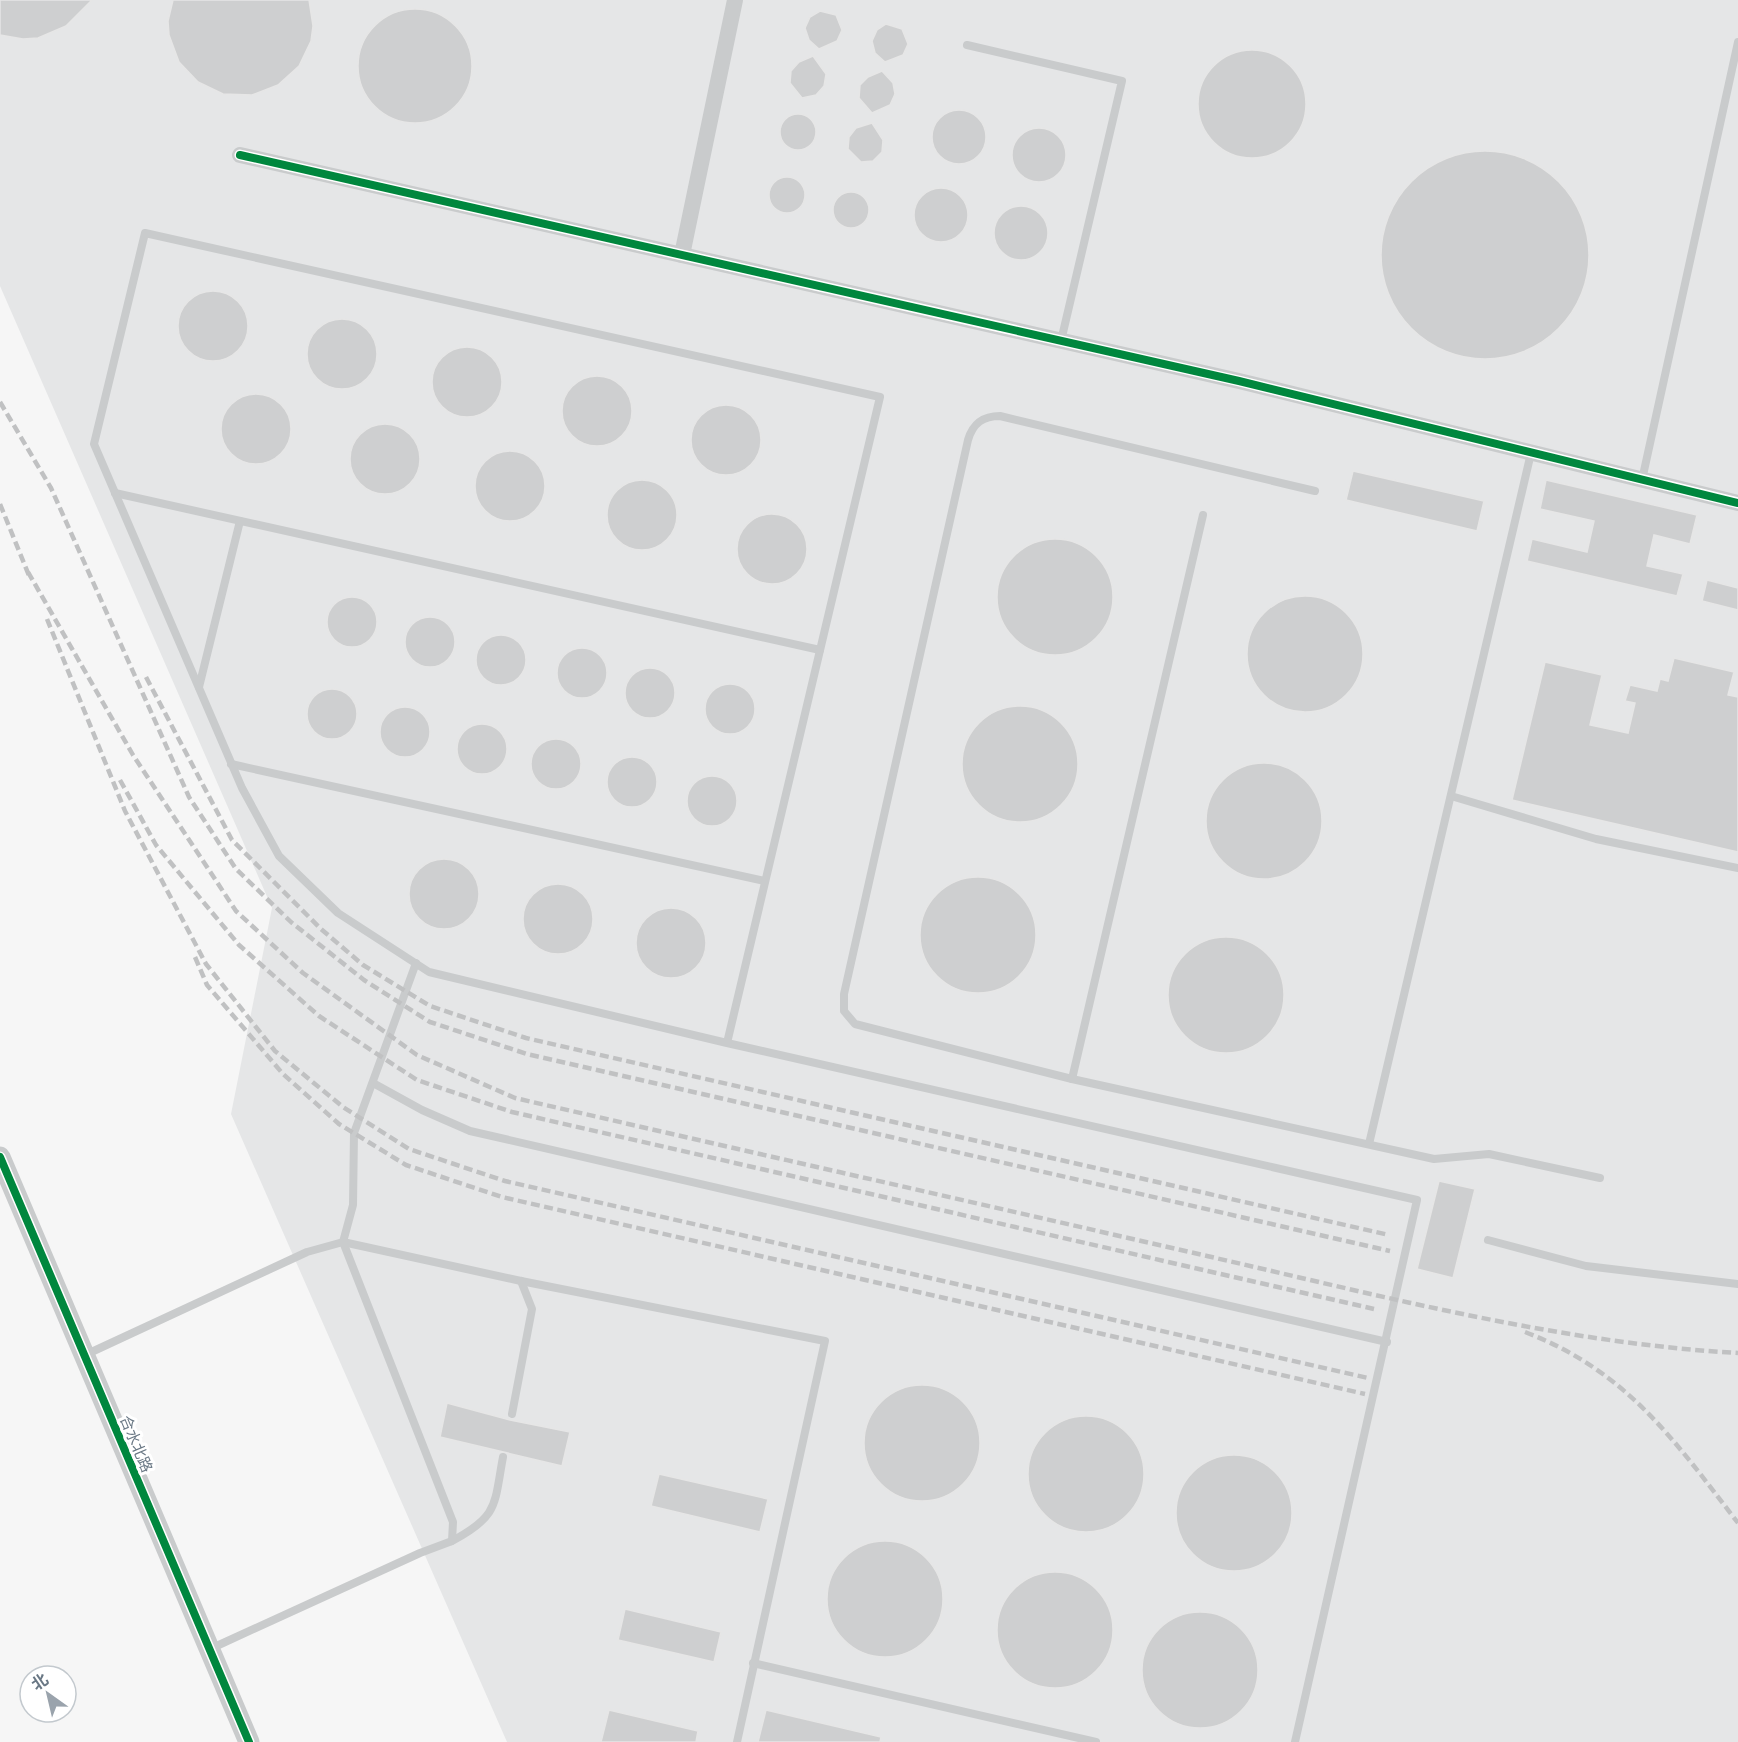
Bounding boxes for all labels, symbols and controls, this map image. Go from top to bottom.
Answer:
street label: 合水北路 [116,1413,156,1475]
north arrow [18,1664,78,1724]
text: 北 [28,1670,52,1694]

